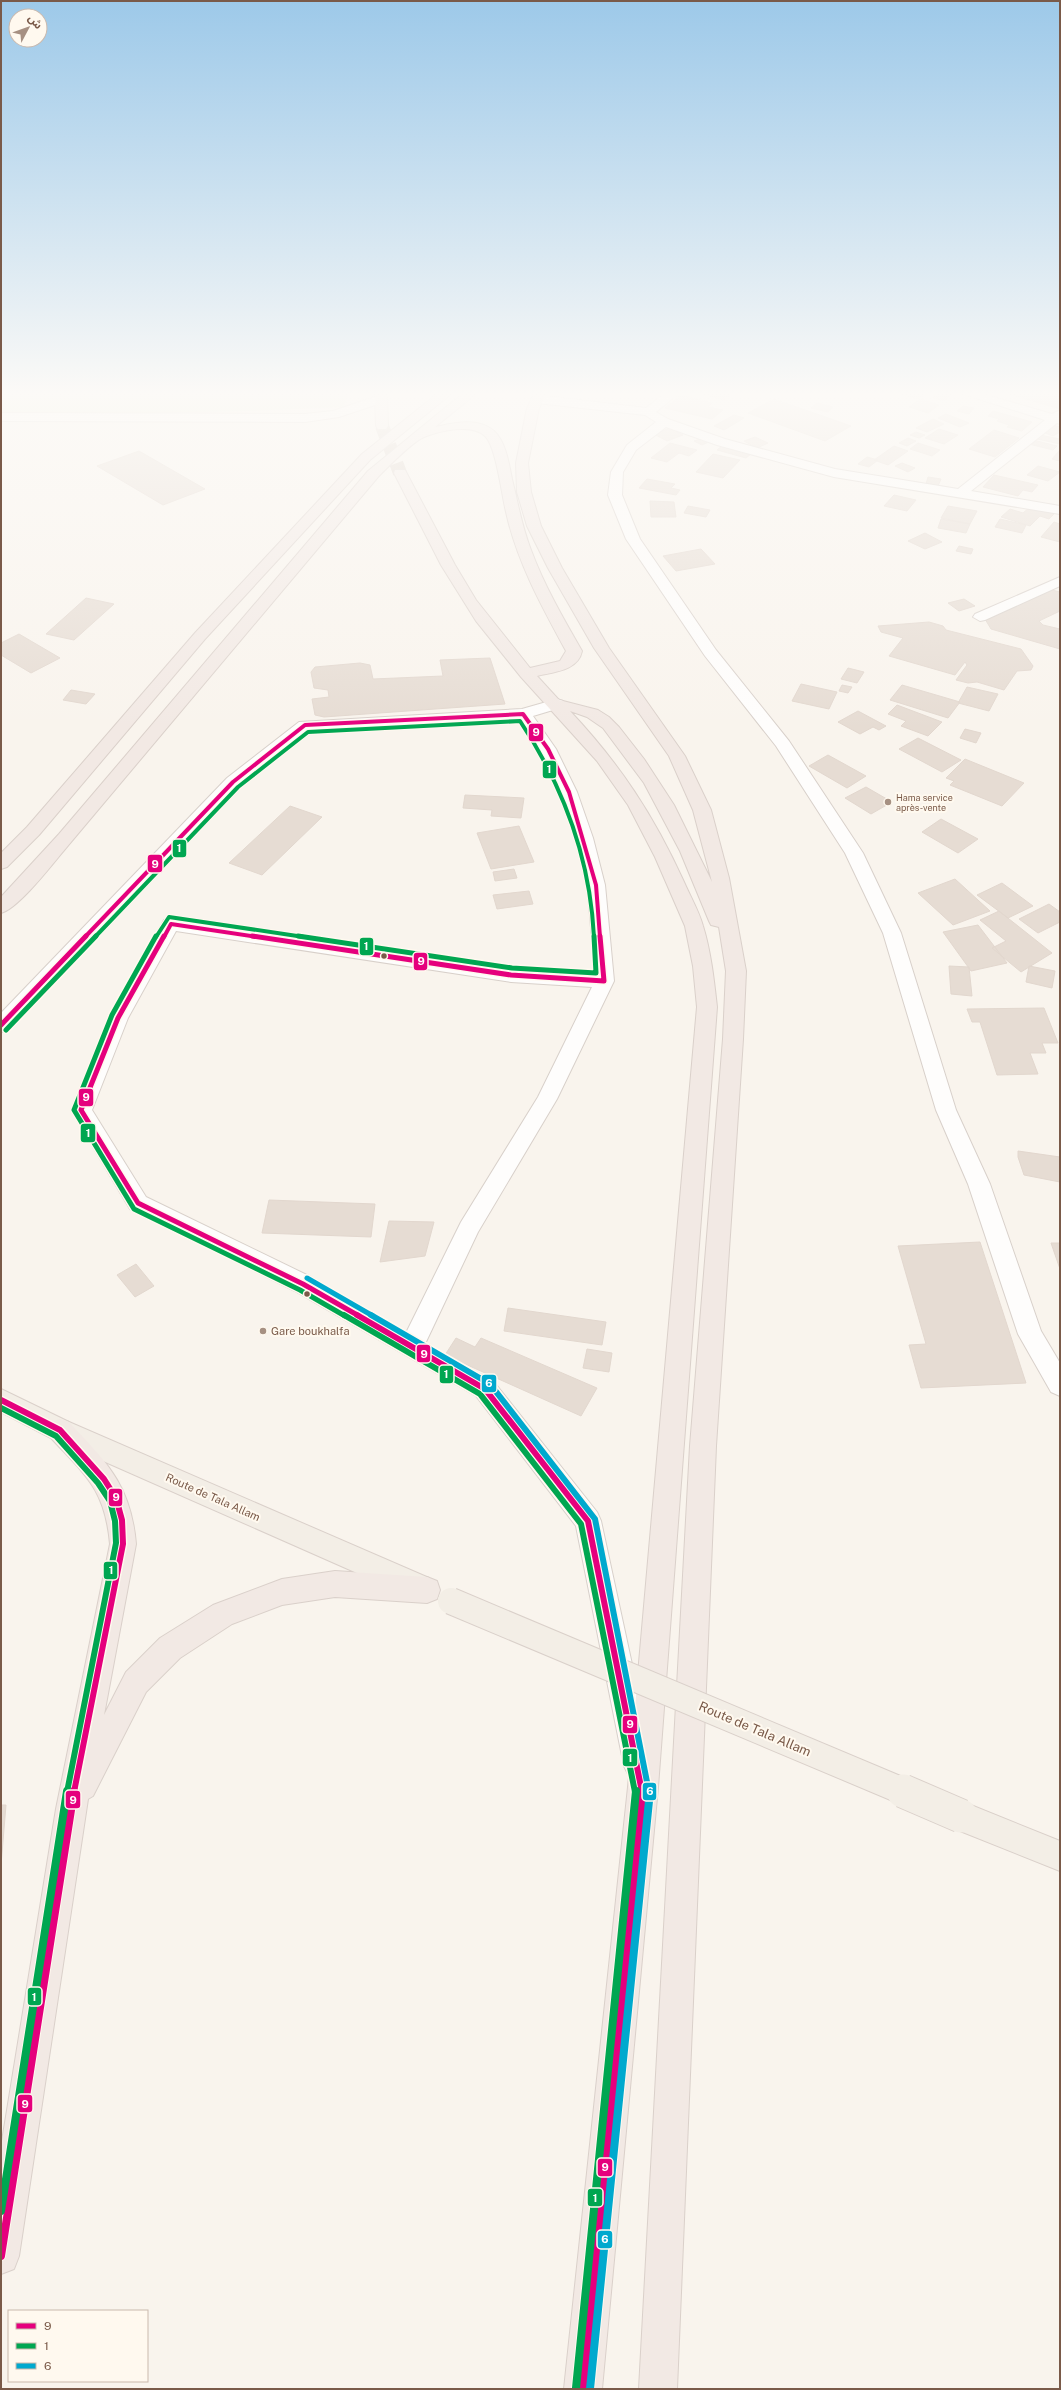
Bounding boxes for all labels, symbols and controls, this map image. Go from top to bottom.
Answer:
north arrow [8,8,48,48]
text: ش [25,12,45,32]
line badge: 9 [528,723,544,742]
text: 9 [532,726,540,738]
line badge: 1 [542,760,557,779]
text: 1 [547,763,551,775]
place label: Hama service après-vente [896,792,953,813]
marker: Hama service après-vente [883,797,893,807]
line badge: 1 [172,839,187,858]
text: 1 [177,842,181,854]
line badge: 9 [147,854,163,873]
text: 9 [151,858,159,870]
line badge: 1 [359,937,374,956]
text: 1 [364,940,368,952]
unlabelled marker [379,951,389,961]
line badge: 9 [413,952,428,971]
text: 9 [417,955,425,967]
line badge: 9 [78,1088,94,1107]
text: 9 [82,1091,90,1103]
line badge: 1 [80,1123,96,1143]
text: 1 [86,1127,90,1139]
unlabelled marker [302,1289,312,1299]
place label: Gare boukhalfa [271,1325,350,1337]
marker: Gare boukhalfa [258,1326,268,1336]
line badge: 9 [416,1344,431,1363]
text: 9 [420,1348,428,1360]
line badge: 1 [439,1365,454,1384]
text: 1 [444,1368,448,1380]
line badge: 6 [481,1374,497,1393]
text: 6 [485,1377,493,1389]
street label: Route de Tala Allam [164,1471,262,1523]
line badge: 9 [108,1488,123,1507]
text: 9 [112,1491,120,1503]
line badge: 1 [103,1561,118,1580]
text: 1 [109,1564,113,1576]
street label: Route de Tala Allam [697,1699,813,1759]
line badge: 9 [622,1715,638,1734]
text: 9 [626,1718,634,1730]
line badge: 1 [622,1748,638,1767]
text: 1 [628,1752,632,1764]
line badge: 6 [642,1782,657,1801]
text: 6 [646,1785,654,1797]
line badge: 9 [65,1790,81,1809]
text: 9 [69,1794,77,1806]
line badge: 1 [27,1987,42,2006]
text: 1 [32,1991,36,2003]
line badge: 9 [17,2094,33,2113]
text: 9 [21,2098,29,2110]
line badge: 9 [597,2158,613,2177]
text: 9 [601,2161,609,2173]
line badge: 1 [587,2188,603,2207]
text: 1 [593,2192,597,2204]
line badge: 6 [597,2230,613,2249]
text: 6 [601,2233,609,2245]
legend [8,2310,148,2382]
text: 9 [44,2319,52,2333]
text: 1 [44,2339,49,2353]
text: 6 [44,2359,51,2373]

